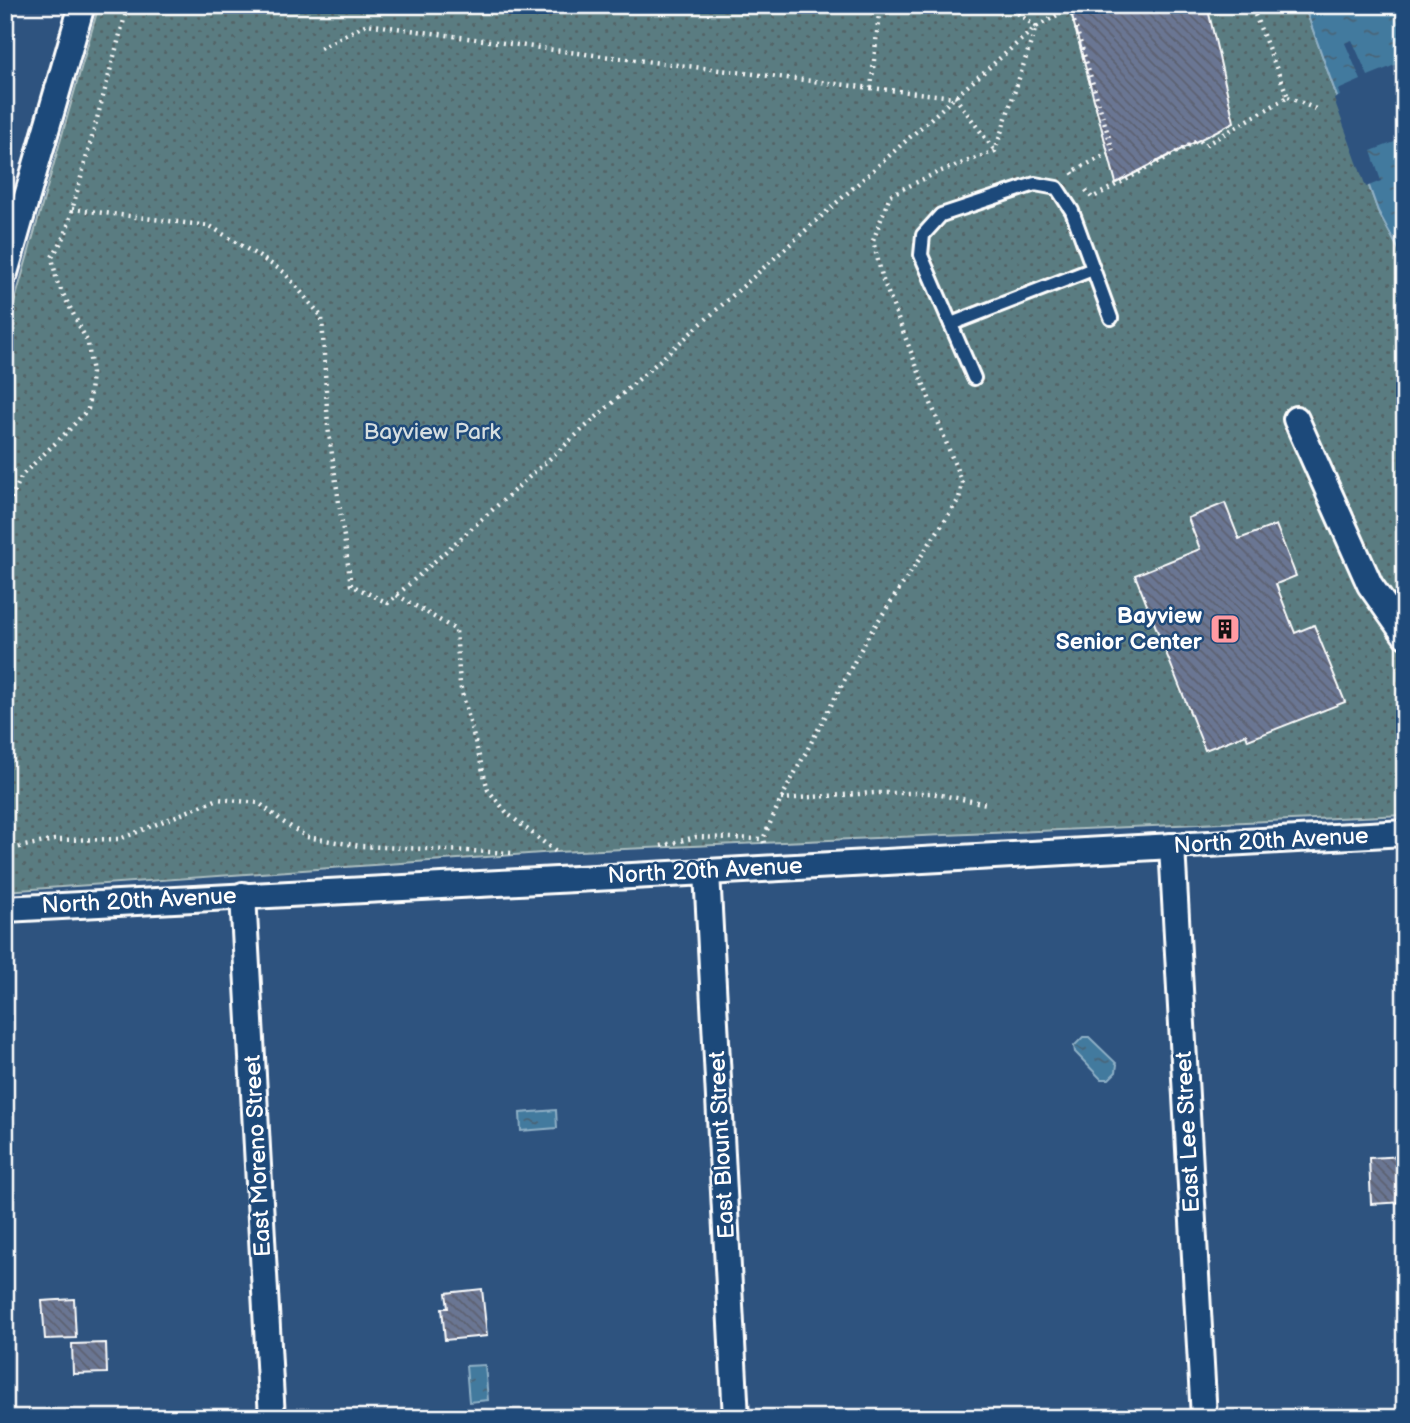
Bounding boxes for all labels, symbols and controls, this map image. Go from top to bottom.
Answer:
park label: Bayview Park [363,418,501,446]
place label: Bayview Senior Center [1056,602,1203,656]
building icon: Bayview Senior Center [1208,612,1242,646]
street label: North 20th Avenue [1173,822,1369,860]
street label: North 20th Avenue [607,852,803,890]
street label: North 20th Avenue [41,882,237,920]
street label: East Blount Street [703,1050,741,1240]
street label: East Lee Street [1170,1051,1206,1213]
street label: East Moreno Street [239,1054,277,1258]

